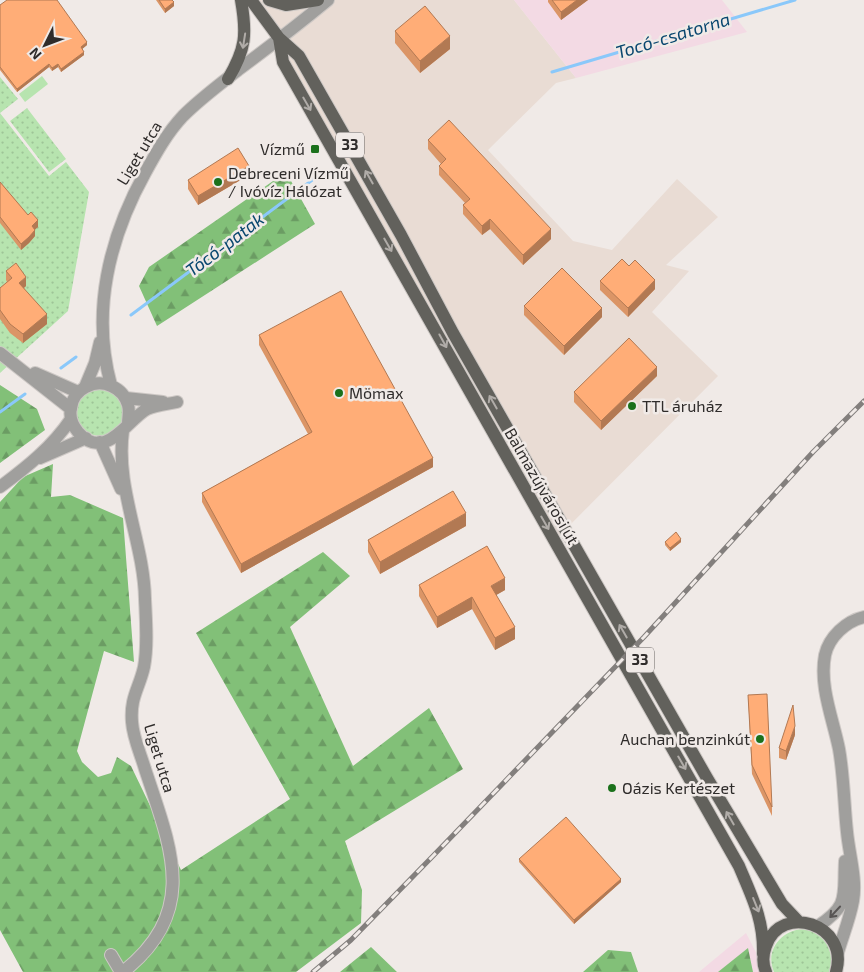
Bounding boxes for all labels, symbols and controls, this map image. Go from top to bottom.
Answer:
water label: Tocó-csatorna [613,7,732,63]
north arrow [20,20,70,70]
one-way arrow [239,33,249,49]
text: N [25,45,45,63]
one-way arrow [303,96,313,111]
street label: Liget utca [112,117,165,188]
road number: 33 [336,132,364,158]
place label: Vízmű [260,139,305,158]
marker: Vízmű [309,143,321,155]
place label: Debreceni Vízmű / Ivóvíz Hálózat [228,163,349,200]
one-way arrow [363,170,373,185]
marker: Debreceni Vízmű / Ivóvíz Hálózat [212,176,224,188]
water label: Tócó-patak [181,208,268,281]
one-way arrow [384,237,394,252]
one-way arrow [439,333,448,348]
place label: Mömax [349,383,404,402]
marker: Mömax [333,387,345,399]
one-way arrow [487,396,497,410]
place label: TTL áruház [642,396,723,415]
marker: TTL áruház [626,400,638,412]
street label: Balmazújvárosi út [501,424,583,548]
one-way arrow [540,516,550,531]
one-way arrow [618,625,628,639]
road number: 33 [626,648,654,672]
street label: Liget utca [141,721,180,795]
place label: Auchan benzinkút [620,729,750,748]
marker: Auchan benzinkút [754,733,766,745]
one-way arrow [678,755,687,770]
place label: Oázis Kertészet [622,778,735,797]
marker: Oázis Kertészet [606,782,618,794]
one-way arrow [725,811,735,825]
one-way arrow [751,897,761,912]
one-way arrow [829,906,841,918]

